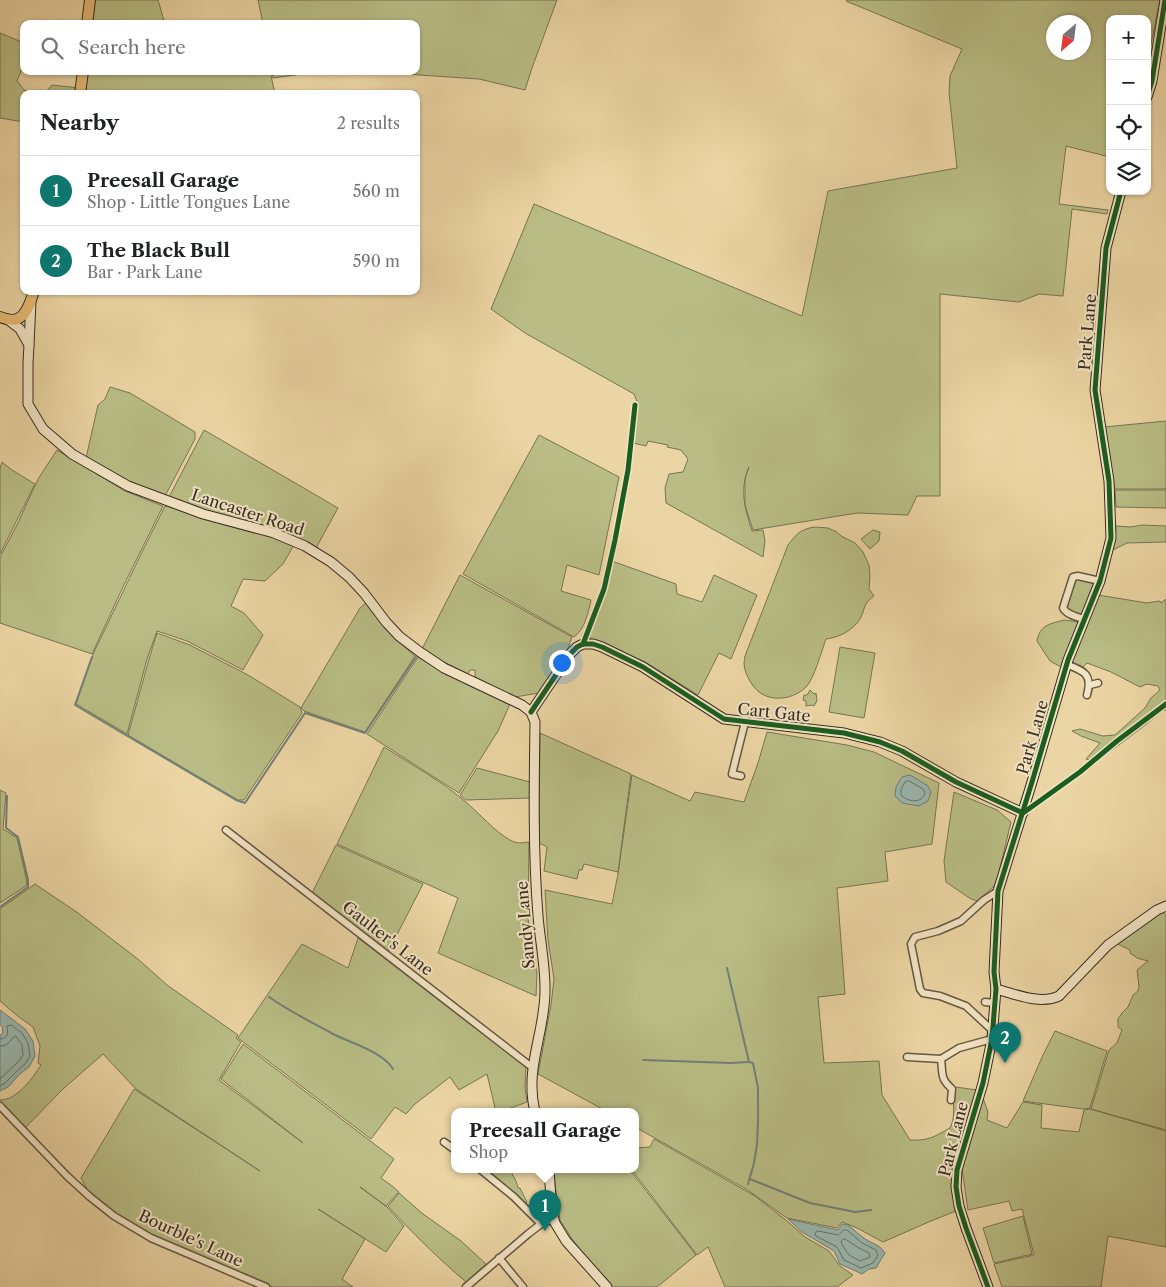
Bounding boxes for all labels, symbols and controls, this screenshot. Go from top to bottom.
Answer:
north arrow [1046,15,1091,60]
map controls [1106,15,1151,195]
button: + [1106,15,1151,60]
search box [20,20,420,75]
icon: search [38,34,66,62]
text: Search here [78,36,186,59]
button: − [1106,60,1151,105]
button: locate [1106,105,1151,150]
text: Nearby [40,110,119,135]
text: 2 results [337,113,400,133]
button: layers [1106,150,1151,195]
text: Preesall Garage [87,169,239,192]
text: 1 [52,181,60,201]
text: 560 m [353,181,400,201]
text: Shop · Little Tongues Lane [87,192,290,212]
text: The Black Bull [87,239,230,262]
text: 2 [51,251,61,271]
text: 590 m [353,251,400,271]
text: Bar · Park Lane [87,262,203,282]
street label: Park Lane [1074,293,1100,371]
street label: Lancaster Road [189,484,307,540]
your location [549,650,575,676]
street label: Park Lane [1012,697,1052,777]
street label: Cart Gate [736,698,812,726]
street label: Sandy Lane [511,880,539,970]
street label: Gaulter's Lane [339,896,437,980]
pin: 2 [989,1022,1021,1063]
street label: Park Lane [934,1099,972,1179]
popup [451,1108,639,1173]
text: Preesall Garage [469,1119,621,1142]
text: Shop [469,1142,508,1162]
pin: 1 [529,1190,561,1231]
street label: Bourble's Lane [135,1205,247,1271]

